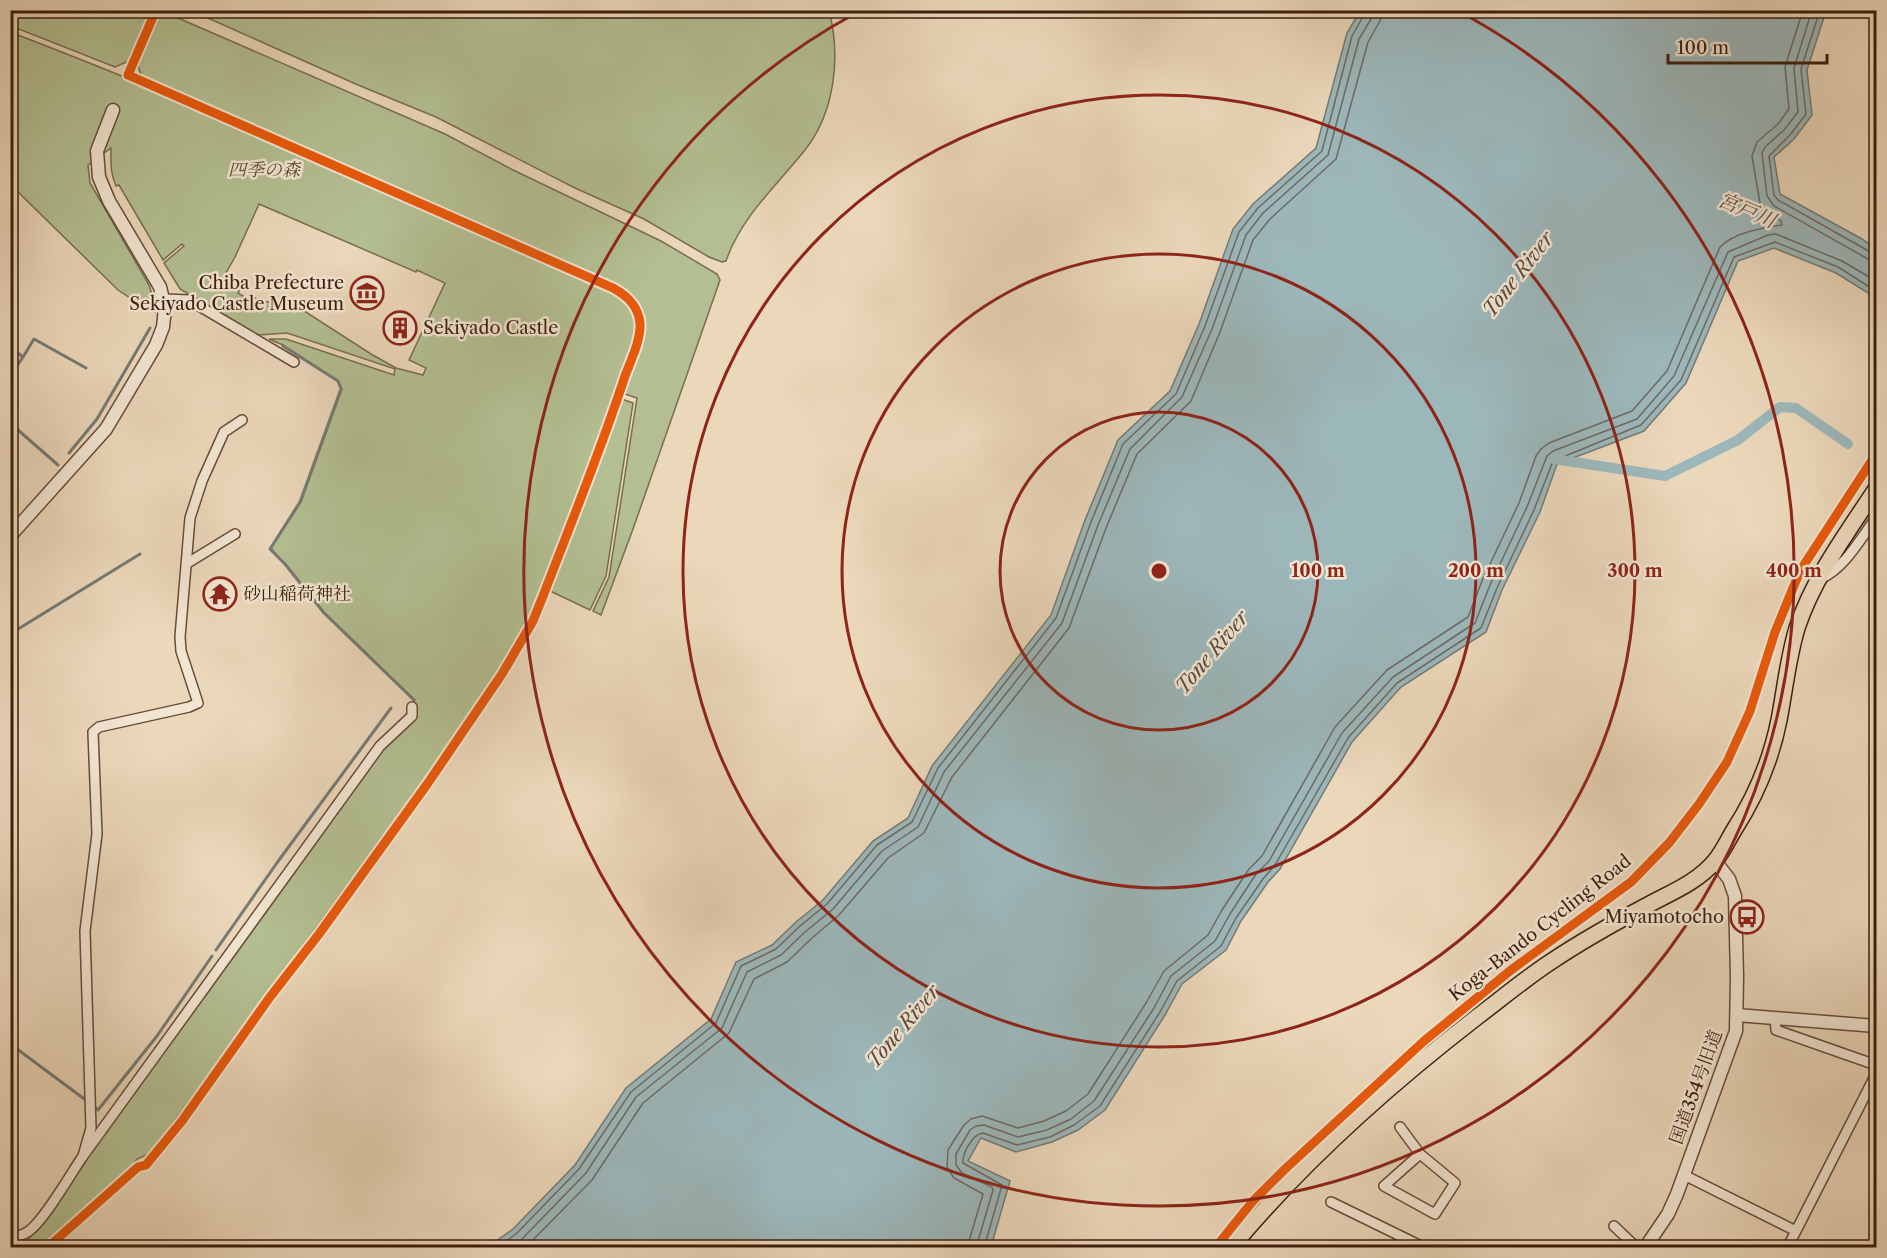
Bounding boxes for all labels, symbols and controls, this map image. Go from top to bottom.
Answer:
scale bar [1668,27,1827,65]
text: 100 m [1677,37,1729,59]
park label: 四季の森 [228,159,302,181]
water label: 宮戸川 [1715,187,1781,234]
water label: Tone River [1477,225,1560,321]
place label: Chiba Prefecture Sekiyado Castle Museum [129,272,344,315]
museum icon: Chiba Prefecture Sekiyado Castle Museum [349,275,385,311]
building icon: Sekiyado Castle [382,310,418,346]
place label: Sekiyado Castle [423,317,558,339]
text: 100 m [1291,560,1345,582]
text: 200 m [1448,560,1504,582]
text: 300 m [1607,560,1663,582]
text: 400 m [1766,560,1822,582]
centre of rings [1149,561,1169,581]
temple icon: 砂山稲荷神社 [202,576,238,612]
place label: 砂山稲荷神社 [243,583,351,605]
water label: Tone River [1170,604,1255,698]
street label: Koga-Bando Cycling Road [1444,850,1636,1006]
bus stop icon: Miyamotocho [1729,899,1765,935]
place label: Miyamotocho [1605,906,1724,928]
water label: Tone River [861,978,946,1072]
street label: 国道354号旧道 [1665,1027,1727,1147]

